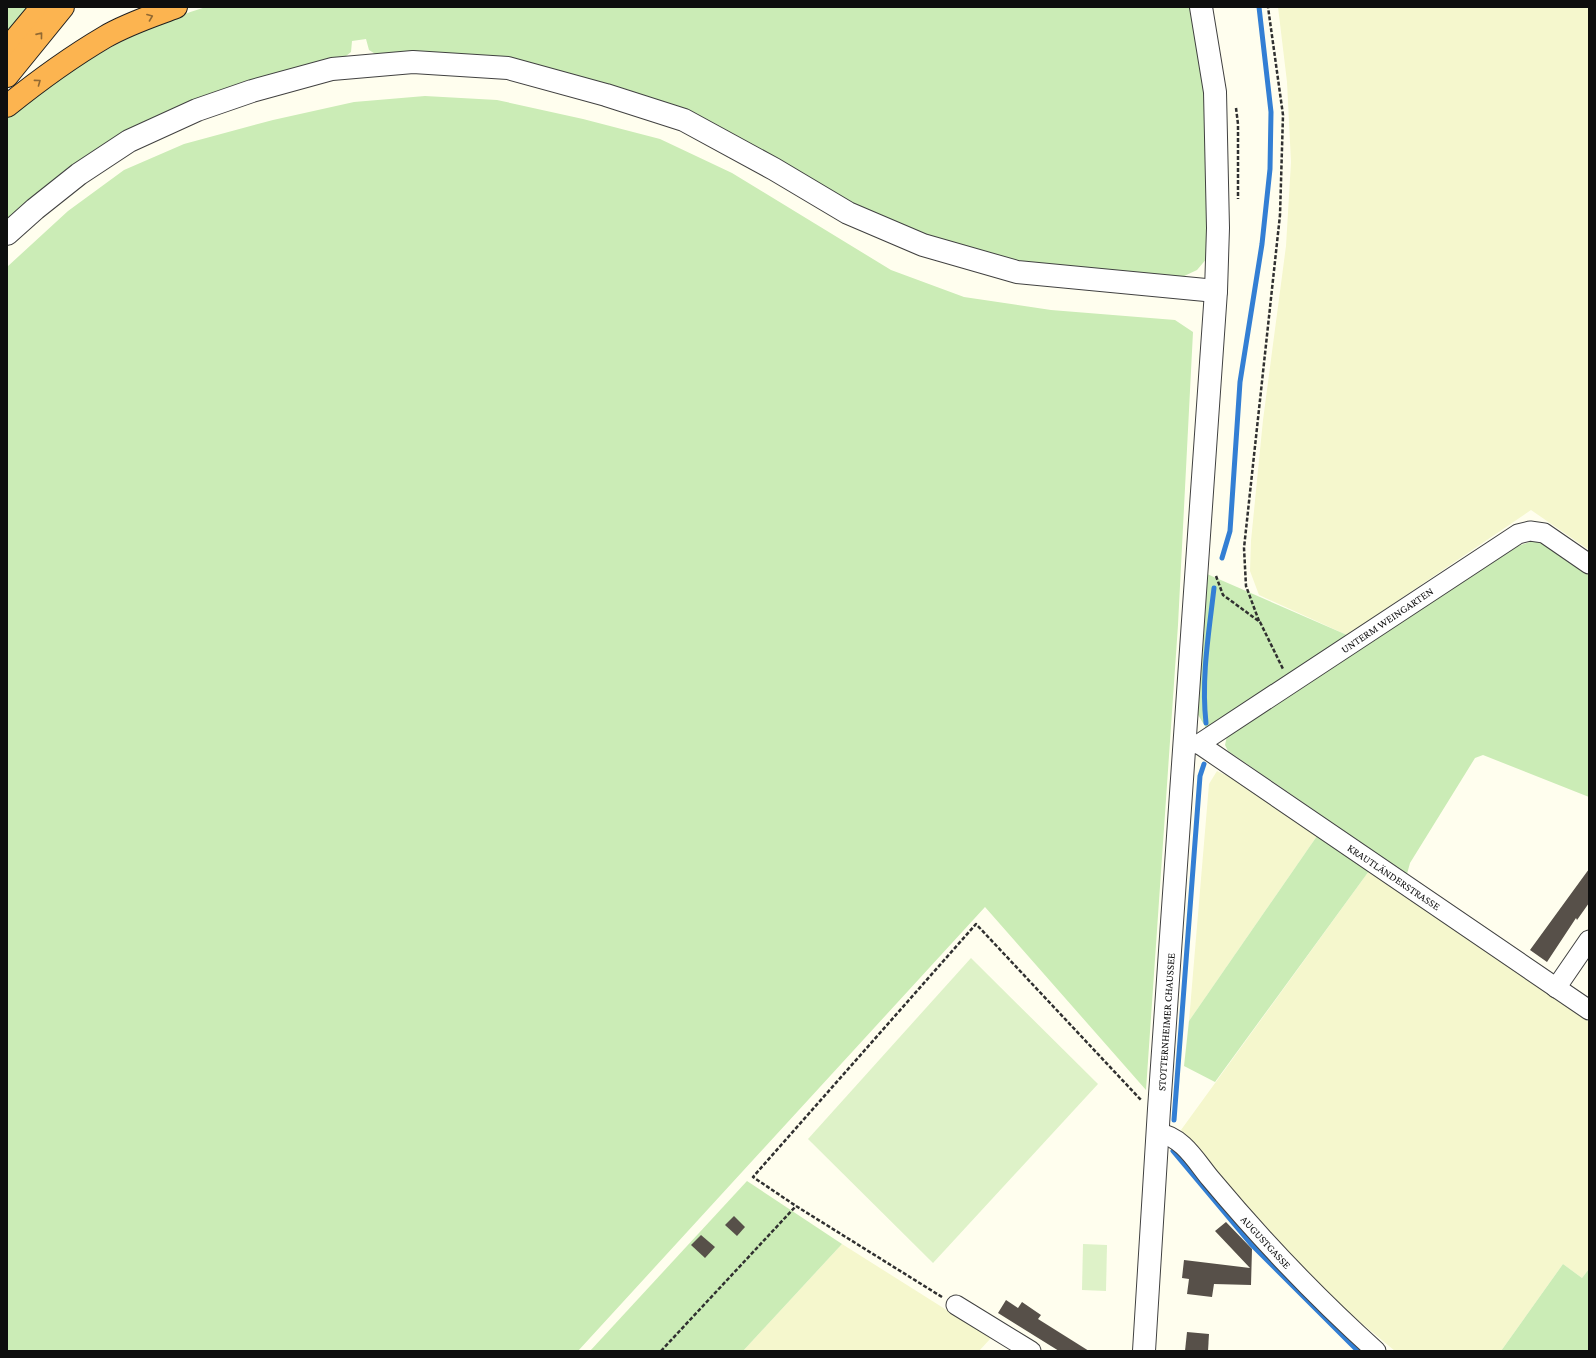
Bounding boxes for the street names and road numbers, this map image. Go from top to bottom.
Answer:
street label: UNTERM WEINGARTEN [1339,585,1435,655]
street label: KRAUTLÄNDERSTRASSE [1345,842,1443,912]
street label: STOTTERNHEIMER CHAUSSEE [1155,952,1177,1091]
street label: AUGUSTGASSE [1239,1213,1294,1271]

